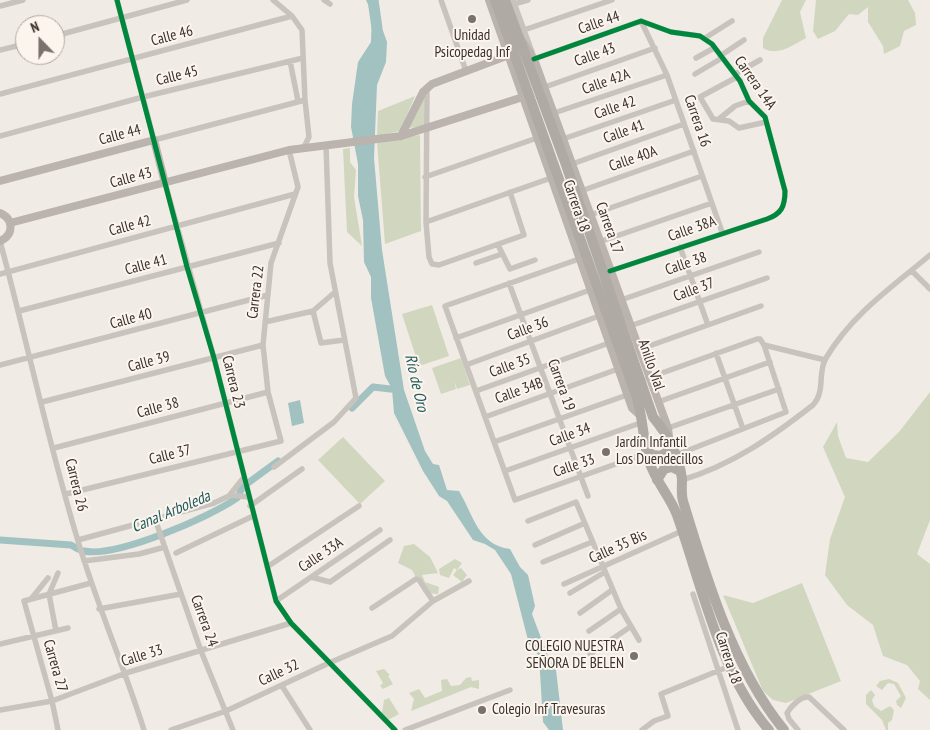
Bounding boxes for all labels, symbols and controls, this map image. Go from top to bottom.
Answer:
street label: Calle 44 [576,8,622,38]
marker: Unidad Psicopedag Inf [466,13,478,25]
north arrow [15,15,65,65]
text: N [28,17,42,37]
street label: Calle 46 [149,22,195,50]
place label: Unidad Psicopedag Inf [434,27,510,62]
street label: Calle 43 [572,39,618,71]
street label: Carrera 14A [730,53,780,113]
street label: Calle 45 [154,62,200,90]
street label: Calle 42A [580,65,632,99]
street label: Calle 42 [592,93,638,123]
street label: Carrera 16 [680,93,714,149]
street label: Calle 41 [601,116,647,148]
street label: Calle 44 [97,121,143,149]
street label: Calle 40A [607,142,659,176]
street label: Calle 43 [108,164,154,192]
street label: Carrera 18 [559,178,593,234]
street label: Carrera 17 [591,200,627,256]
street label: Calle 42 [107,212,153,240]
street label: Calle 38A [666,212,718,246]
street label: Calle 38 [663,249,709,279]
street label: Calle 41 [123,251,169,279]
street label: Carrera 22 [244,264,268,320]
street label: Calle 37 [671,274,717,306]
street label: Calle 40 [108,305,154,333]
street label: Calle 36 [505,313,551,345]
street label: Anillo Víal [634,337,668,393]
street label: Calle 39 [126,348,172,376]
street label: Calle 35 [487,350,533,382]
water label: Río de Oro [400,352,432,414]
street label: Carrera 23 [218,354,248,410]
street label: Carrera 19 [543,357,579,413]
street label: Calle 34B [493,374,545,408]
street label: Calle 38 [135,394,181,422]
street label: Calle 34 [547,419,593,451]
place label: Jardín Infantil Los Duendecillos [616,434,703,469]
street label: Calle 37 [147,441,193,469]
marker: Jardín Infantil Los Duendecillos [600,446,612,458]
street label: Calle 33 [551,451,597,481]
street label: Carrera 26 [61,457,91,513]
water label: Canal Arboleda [129,487,213,537]
street label: Calle 35 Bis [586,526,650,568]
street label: Calle 33A [295,534,347,576]
street label: Carrera 24 [186,593,222,649]
street label: Carrera 18 [711,630,745,686]
street label: Carrera 27 [39,638,71,694]
place label: COLEGIO NUESTRA SEÑORA DE BELEN [525,638,624,673]
street label: Calle 33 [119,641,165,671]
marker: COLEGIO NUESTRA SEÑORA DE BELEN [628,650,640,662]
street label: Calle 32 [256,656,302,690]
place label: Colegio Inf Travesuras [492,701,605,719]
marker: Colegio Inf Travesuras [476,704,488,716]

